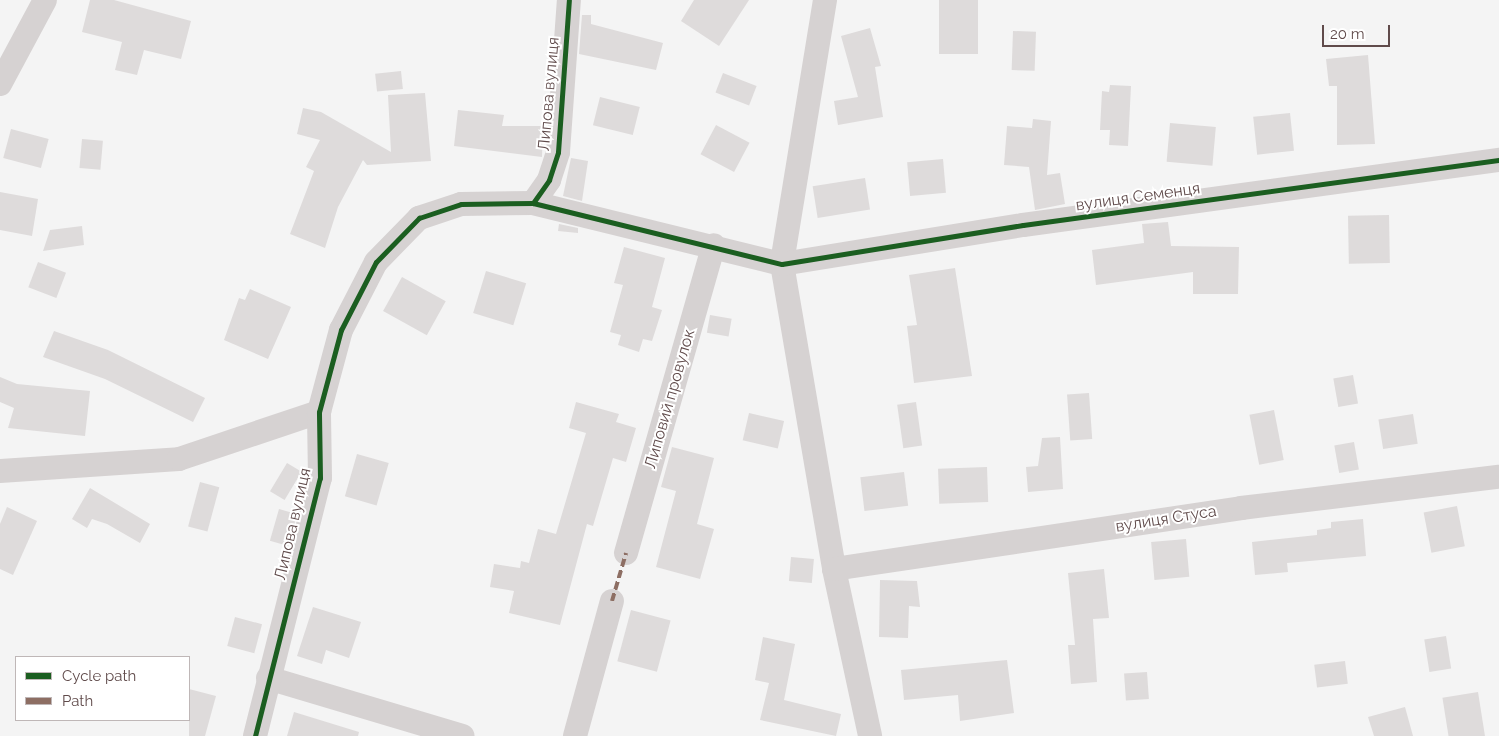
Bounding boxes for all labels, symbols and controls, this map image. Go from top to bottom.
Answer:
scale bar [1324,15,1392,47]
text: 20 m [1330,25,1365,43]
street label: Липова вулиця [534,36,564,152]
street label: вулиця Семенця [1075,179,1201,215]
street label: Липовий провулок [641,327,699,471]
street label: Липова вулиця [271,466,315,582]
street label: вулиця Стуса [1114,502,1218,536]
legend [15,656,190,721]
text: Cycle path [62,667,136,685]
text: Path [62,692,93,710]

